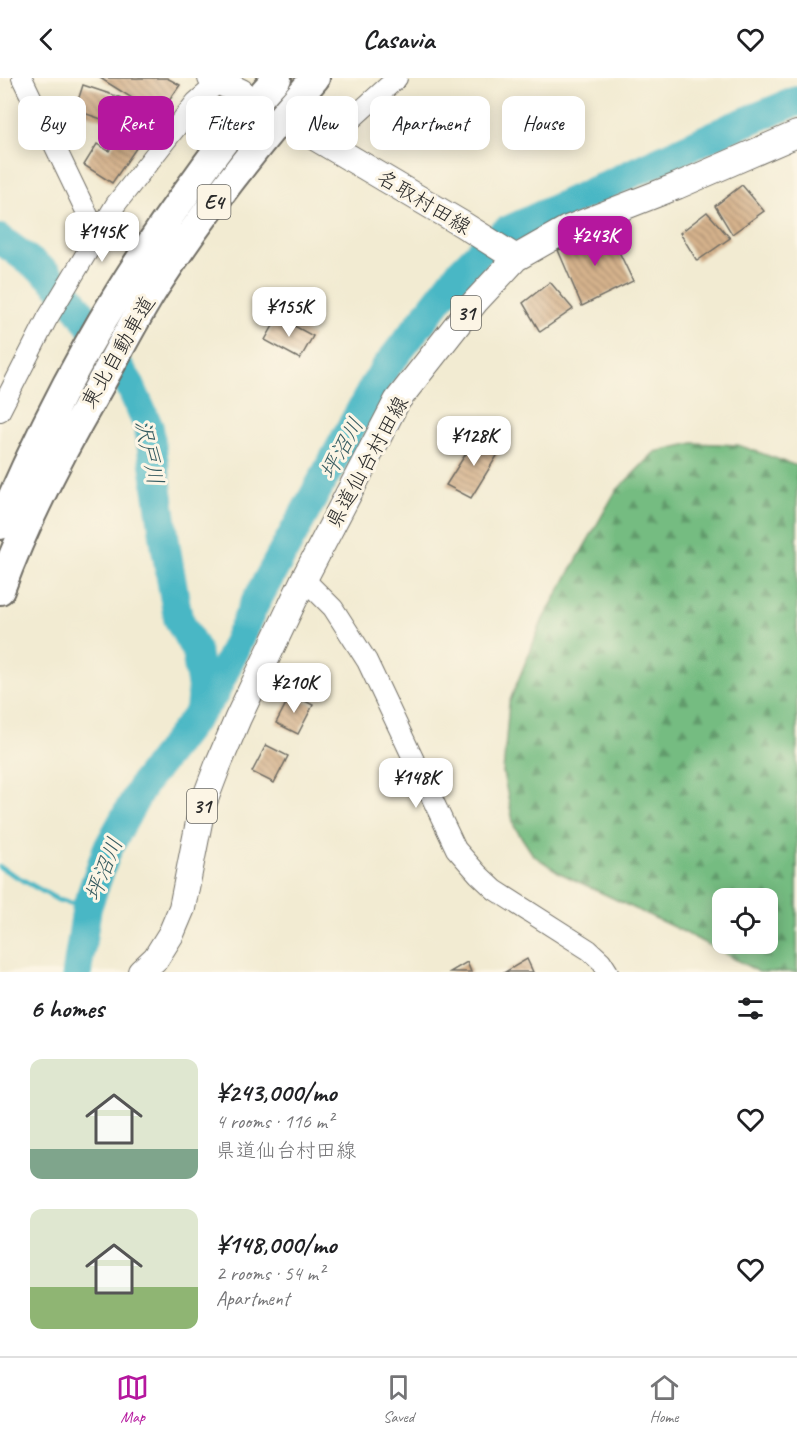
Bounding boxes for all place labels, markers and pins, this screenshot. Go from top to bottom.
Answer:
pin: ¥145K [60,212,144,263]
pin: ¥243K [553,216,637,267]
pin: ¥155K [247,287,331,338]
pin: ¥128K [432,416,516,467]
pin: ¥210K [252,663,336,714]
pin: ¥148K [374,758,458,809]

